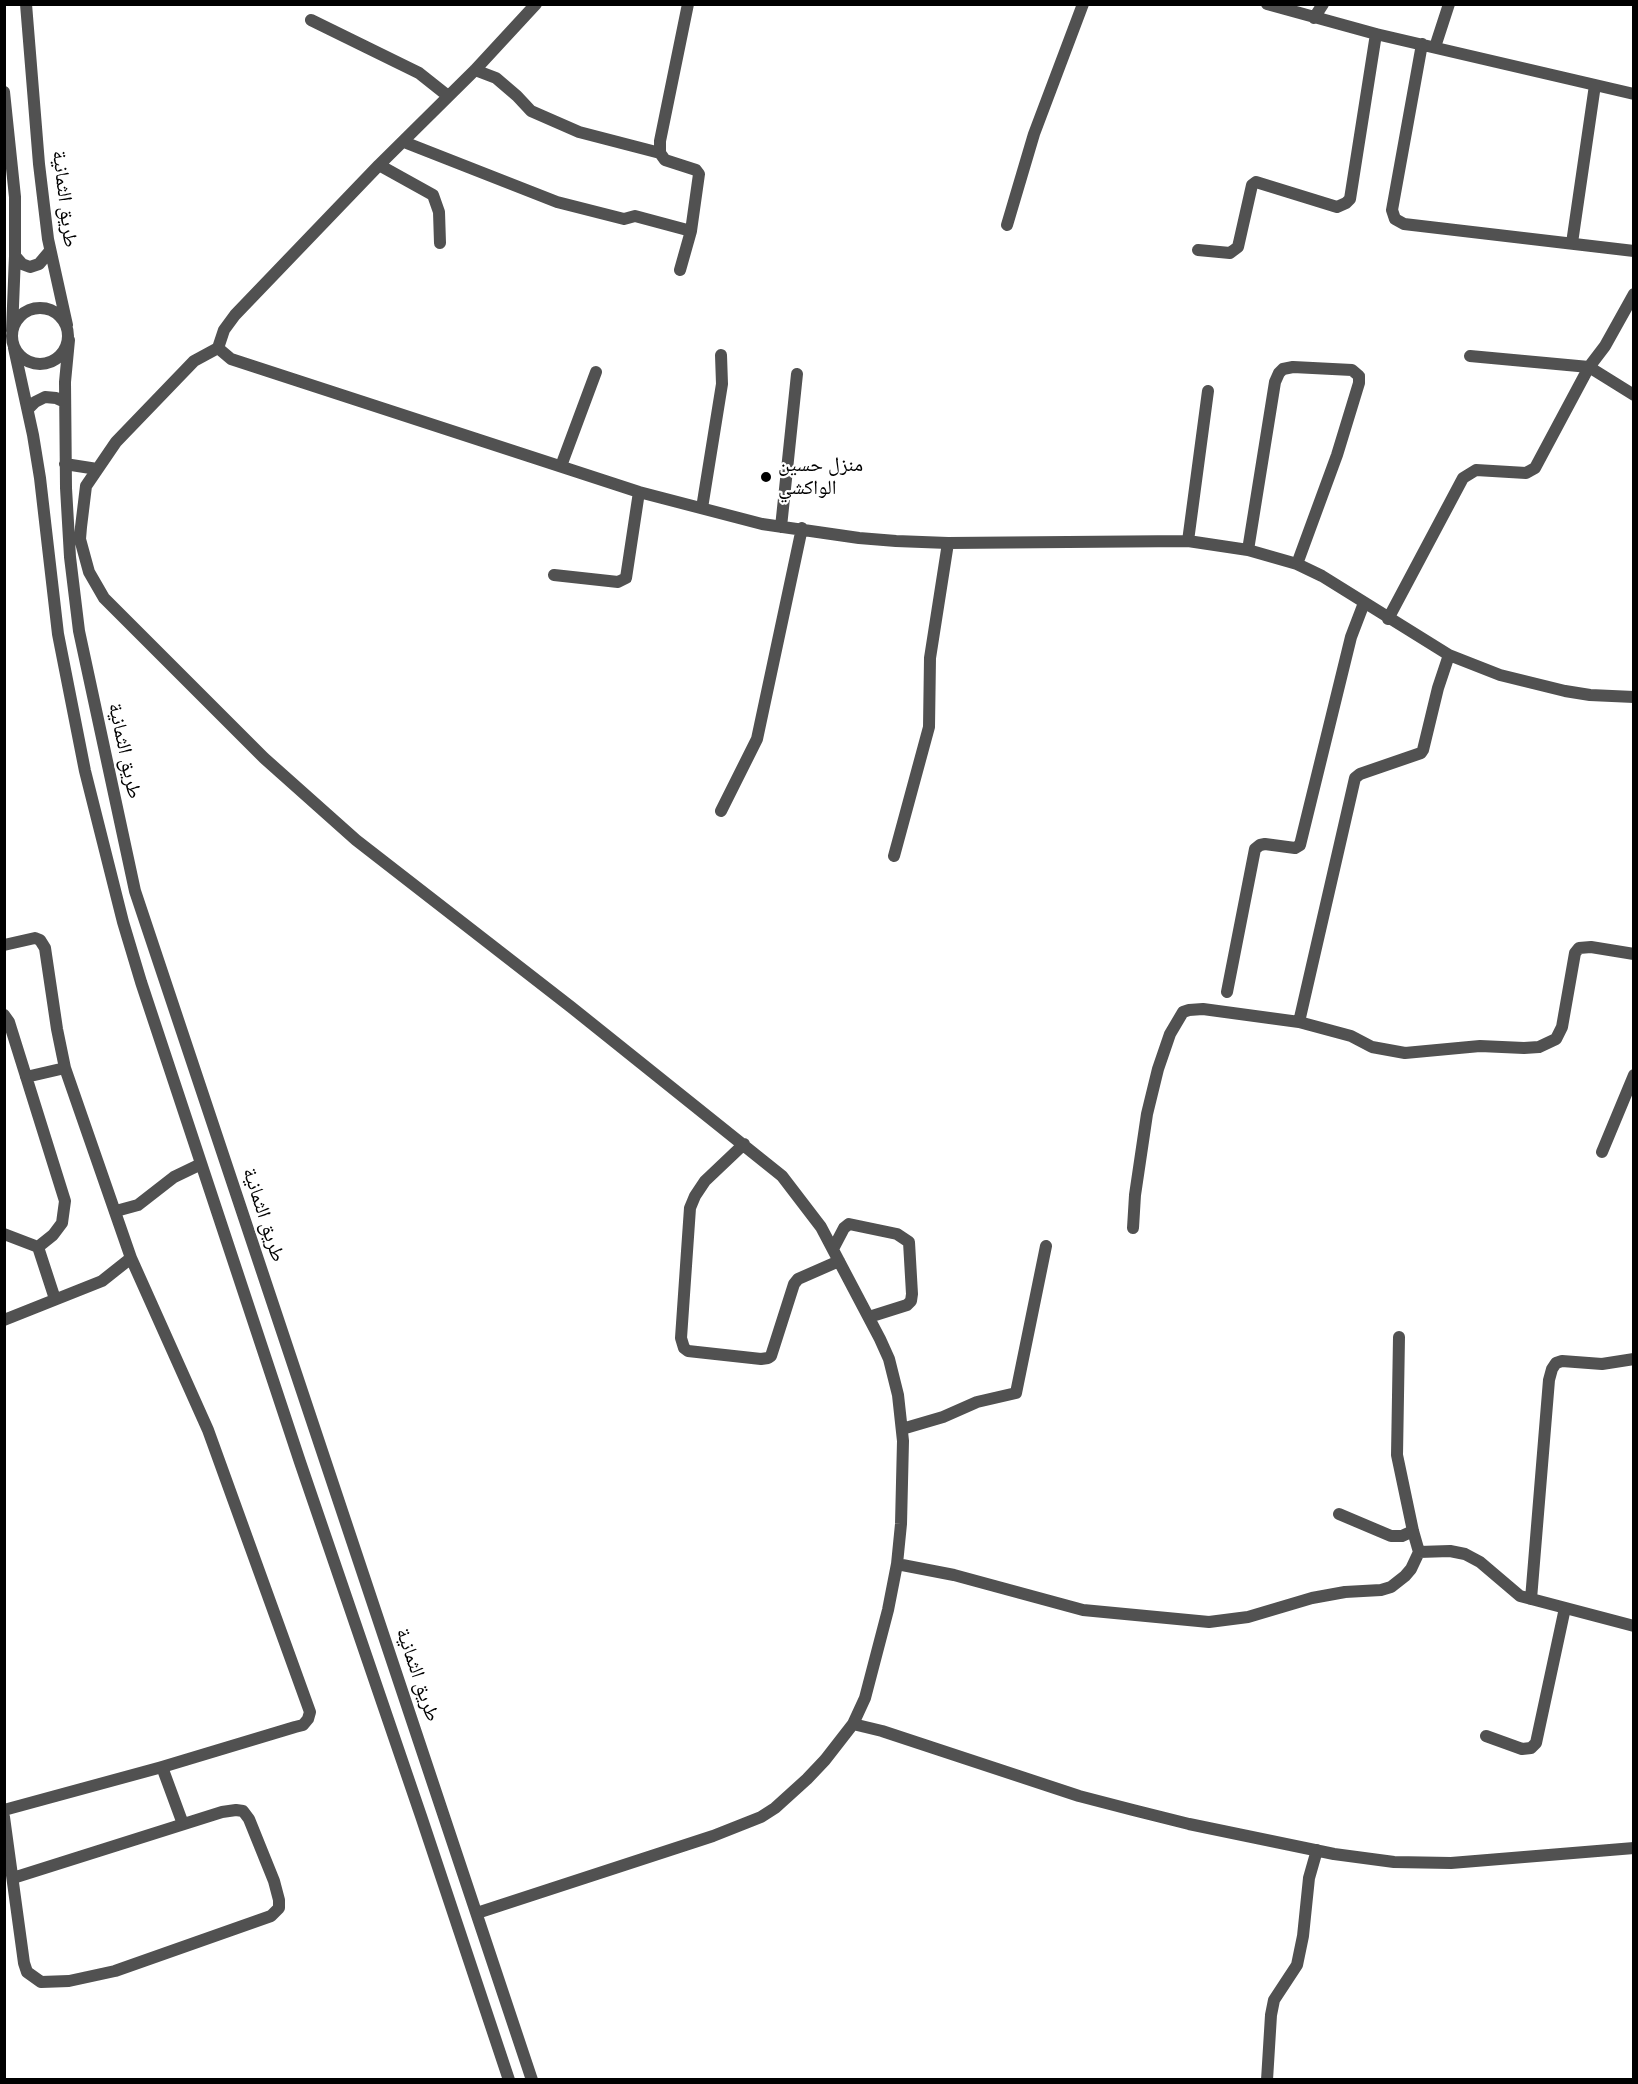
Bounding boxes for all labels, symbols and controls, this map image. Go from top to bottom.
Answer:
street label: طريق الثمانية [46,149,82,249]
place label: منزل حسين الواكشي [778,454,863,501]
marker: منزل حسين الواكشي [759,470,773,484]
street label: طريق الثمانية [102,701,146,801]
street label: طريق الثمانية [237,1165,289,1265]
street label: طريق الثمانية [390,1625,444,1725]

